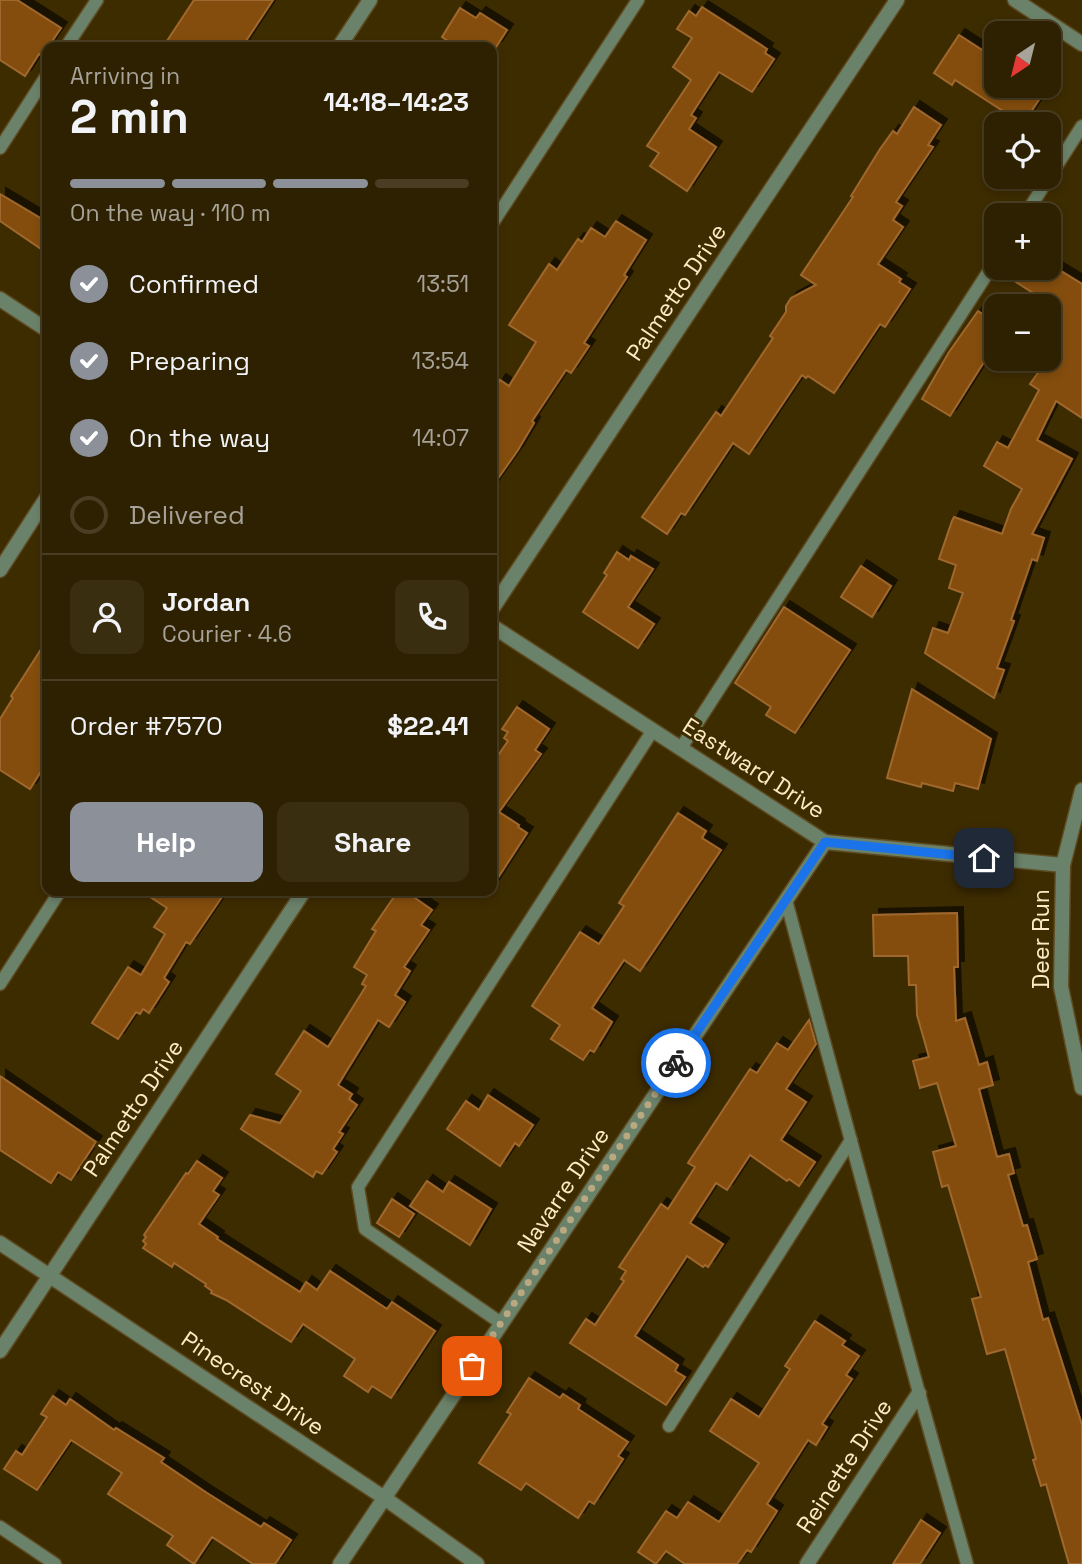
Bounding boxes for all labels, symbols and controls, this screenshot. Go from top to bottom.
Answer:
north arrow [984,21,1060,98]
map controls [984,21,1061,371]
text: Arriving in [70,61,180,91]
text: 14:18–14:23 [323,85,469,119]
text: 2 min [70,88,189,146]
button: locate [984,112,1061,189]
text: On the way · 110 m [70,198,271,228]
button: + [984,203,1061,280]
street label: Palmetto Drive [619,218,733,366]
icon: check [70,265,108,303]
text: Confirmed [129,267,259,301]
text: 13:51 [417,269,469,299]
button: − [984,294,1061,371]
icon: check [70,342,108,380]
text: Preparing [129,344,250,378]
text: 13:54 [412,346,469,376]
icon: check [70,419,108,457]
text: On the way [129,421,270,455]
text: 14:07 [412,423,469,453]
text: Delivered [129,498,245,532]
button: person [70,580,144,654]
button: phone [395,580,469,654]
text: Jordan [162,585,250,619]
text: Courier · 4.6 [162,619,292,649]
text: Order #7570 [70,709,223,743]
text: $22.41 [387,709,469,743]
street label: Eastward Drive [677,711,831,825]
button: Help [70,802,263,882]
button: Share [277,802,469,882]
pin [954,828,1014,888]
icon: home [965,839,1003,877]
street label: Deer Run [1026,889,1056,989]
courier [641,1028,711,1098]
street label: Palmetto Drive [76,1034,190,1182]
icon: bike [657,1044,695,1082]
street label: Navarre Drive [510,1122,616,1258]
street label: Pinecrest Drive [176,1324,330,1442]
pin [442,1336,502,1396]
icon: bag [453,1347,491,1385]
street label: Reinette Drive [789,1393,899,1539]

